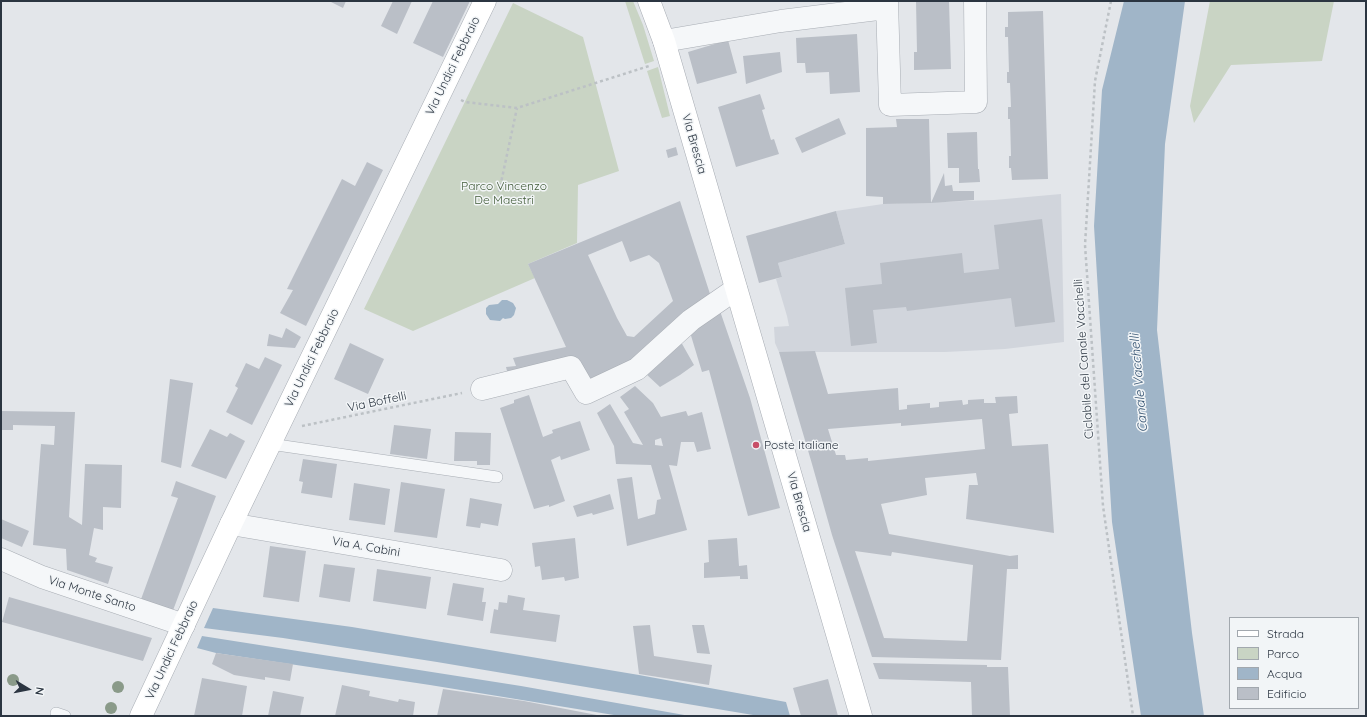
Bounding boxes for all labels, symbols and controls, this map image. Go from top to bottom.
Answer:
street label: Via Undici Febbraio [423,14,483,118]
street label: Via Brescia [679,112,709,176]
park label: Parco Vincenzo De Maestri [461,179,547,207]
street label: Ciclabile del Canale Vacchelli [1071,278,1097,440]
street label: Via Undici Febbraio [282,306,342,410]
water label: Canale Vacchelli [1127,333,1151,433]
street label: Via Boffelli [346,389,408,415]
place label: Poste Italiane [764,438,839,452]
marker: Poste Italiane [751,440,761,450]
street label: Via Brescia [784,470,814,534]
street label: Via A. Cabini [331,534,401,560]
street label: Via Monte Santo [46,573,138,615]
street label: Via Undici Febbraio [143,598,201,702]
legend [1229,617,1359,709]
text: Strada [1267,626,1304,641]
text: Parco [1267,646,1299,661]
text: Acqua [1267,666,1302,681]
north arrow [8,669,48,709]
text: N [32,686,47,696]
text: Edificio [1267,686,1307,701]

